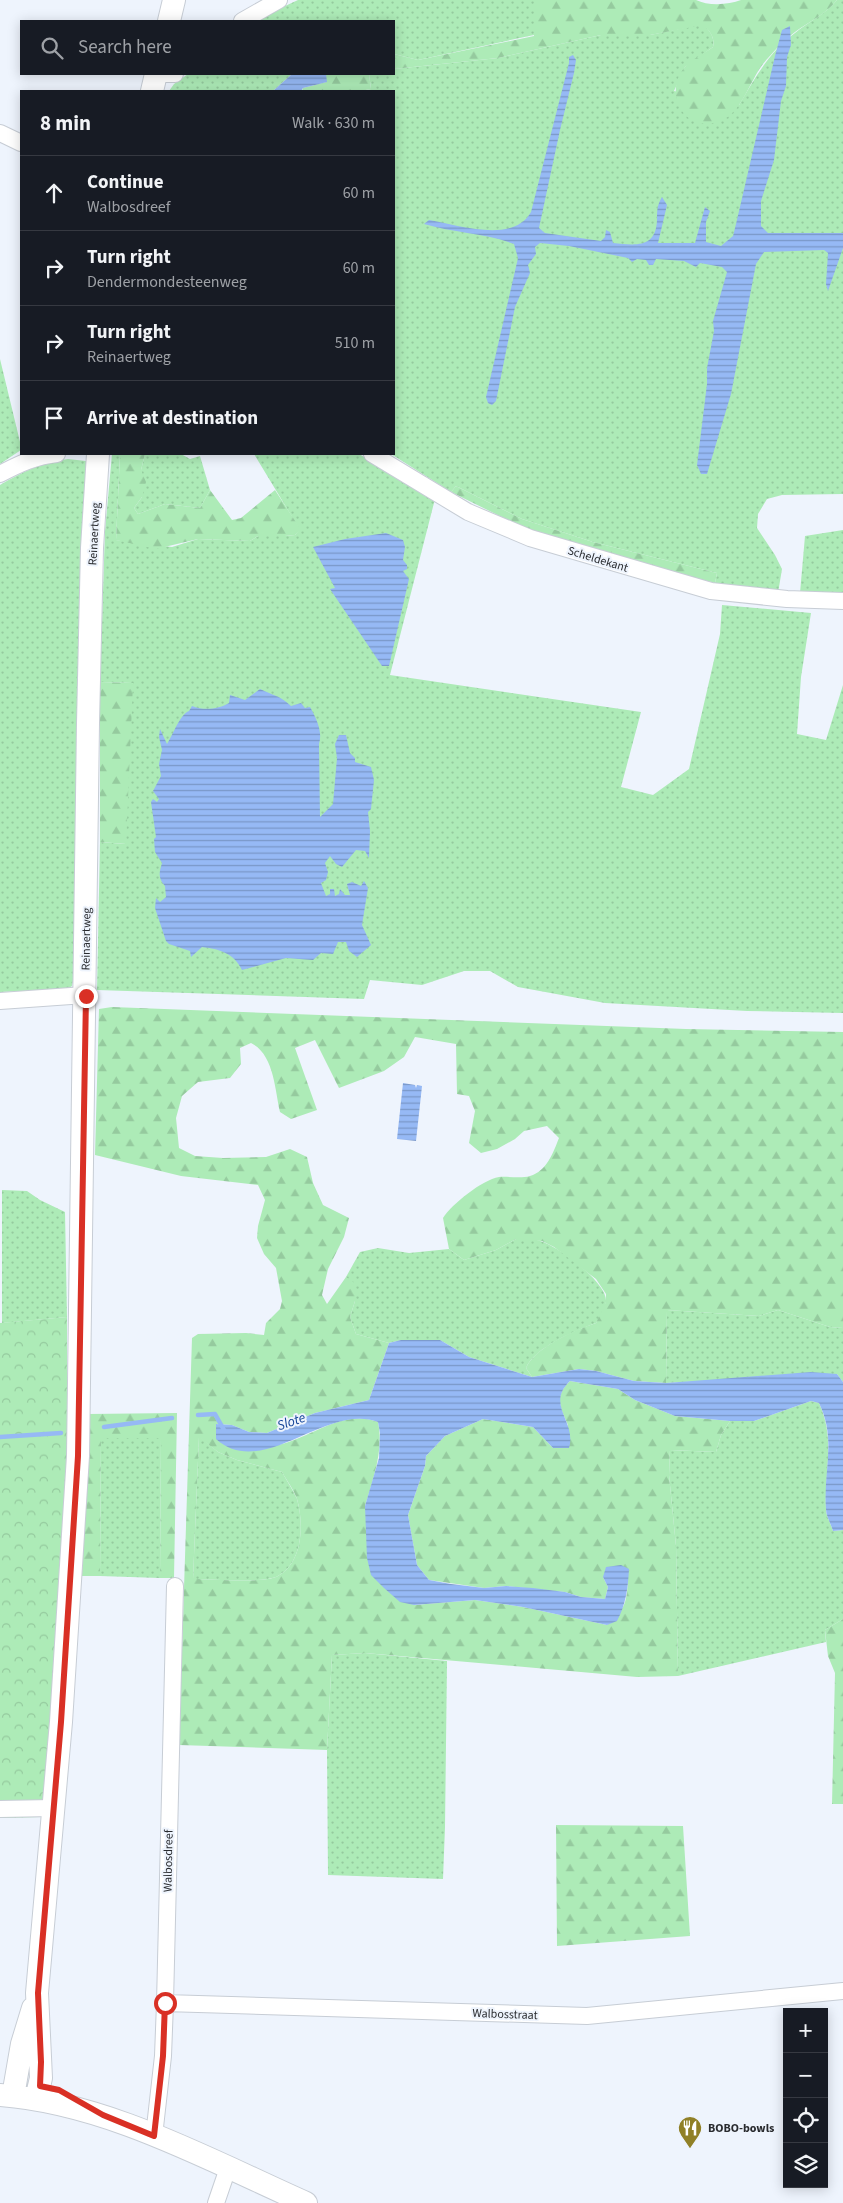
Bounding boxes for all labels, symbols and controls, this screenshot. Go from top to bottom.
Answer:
search box [20,20,395,75]
icon: search [38,34,66,62]
text: Search here [78,34,172,61]
text: 8 min [40,108,91,138]
text: Walk · 630 m [292,112,375,134]
text: Continue [87,169,164,196]
icon: ahead [40,179,68,207]
text: 60 m [343,182,375,204]
text: Walbosdreef [87,196,170,218]
text: Turn right [87,244,171,271]
icon: right [40,254,68,282]
text: 60 m [343,257,375,279]
text: Dendermondesteenweg [87,271,247,293]
text: Turn right [87,319,171,346]
icon: right [40,329,68,357]
text: 510 m [335,332,375,354]
text: Reinaertweg [87,346,171,368]
icon: arrive [40,404,68,432]
text: Arrive at destination [87,405,258,432]
street label: Reinaertweg [84,502,105,566]
street label: Scheldekant [565,542,630,577]
street label: Reinaertweg [77,907,96,971]
route end [75,985,98,1008]
water label: Slote [274,1408,308,1436]
street label: Walbosdreef [159,1829,178,1892]
route start [154,1992,177,2015]
street label: Walbosstraat [472,2005,538,2024]
map controls [783,2008,828,2188]
button: + [783,2008,828,2053]
button: − [783,2053,828,2098]
button: locate [783,2098,828,2143]
restaurant icon: BOBO-bowls [677,2115,703,2149]
place label: BOBO-bowls [708,2120,774,2137]
button: layers [783,2143,828,2188]

